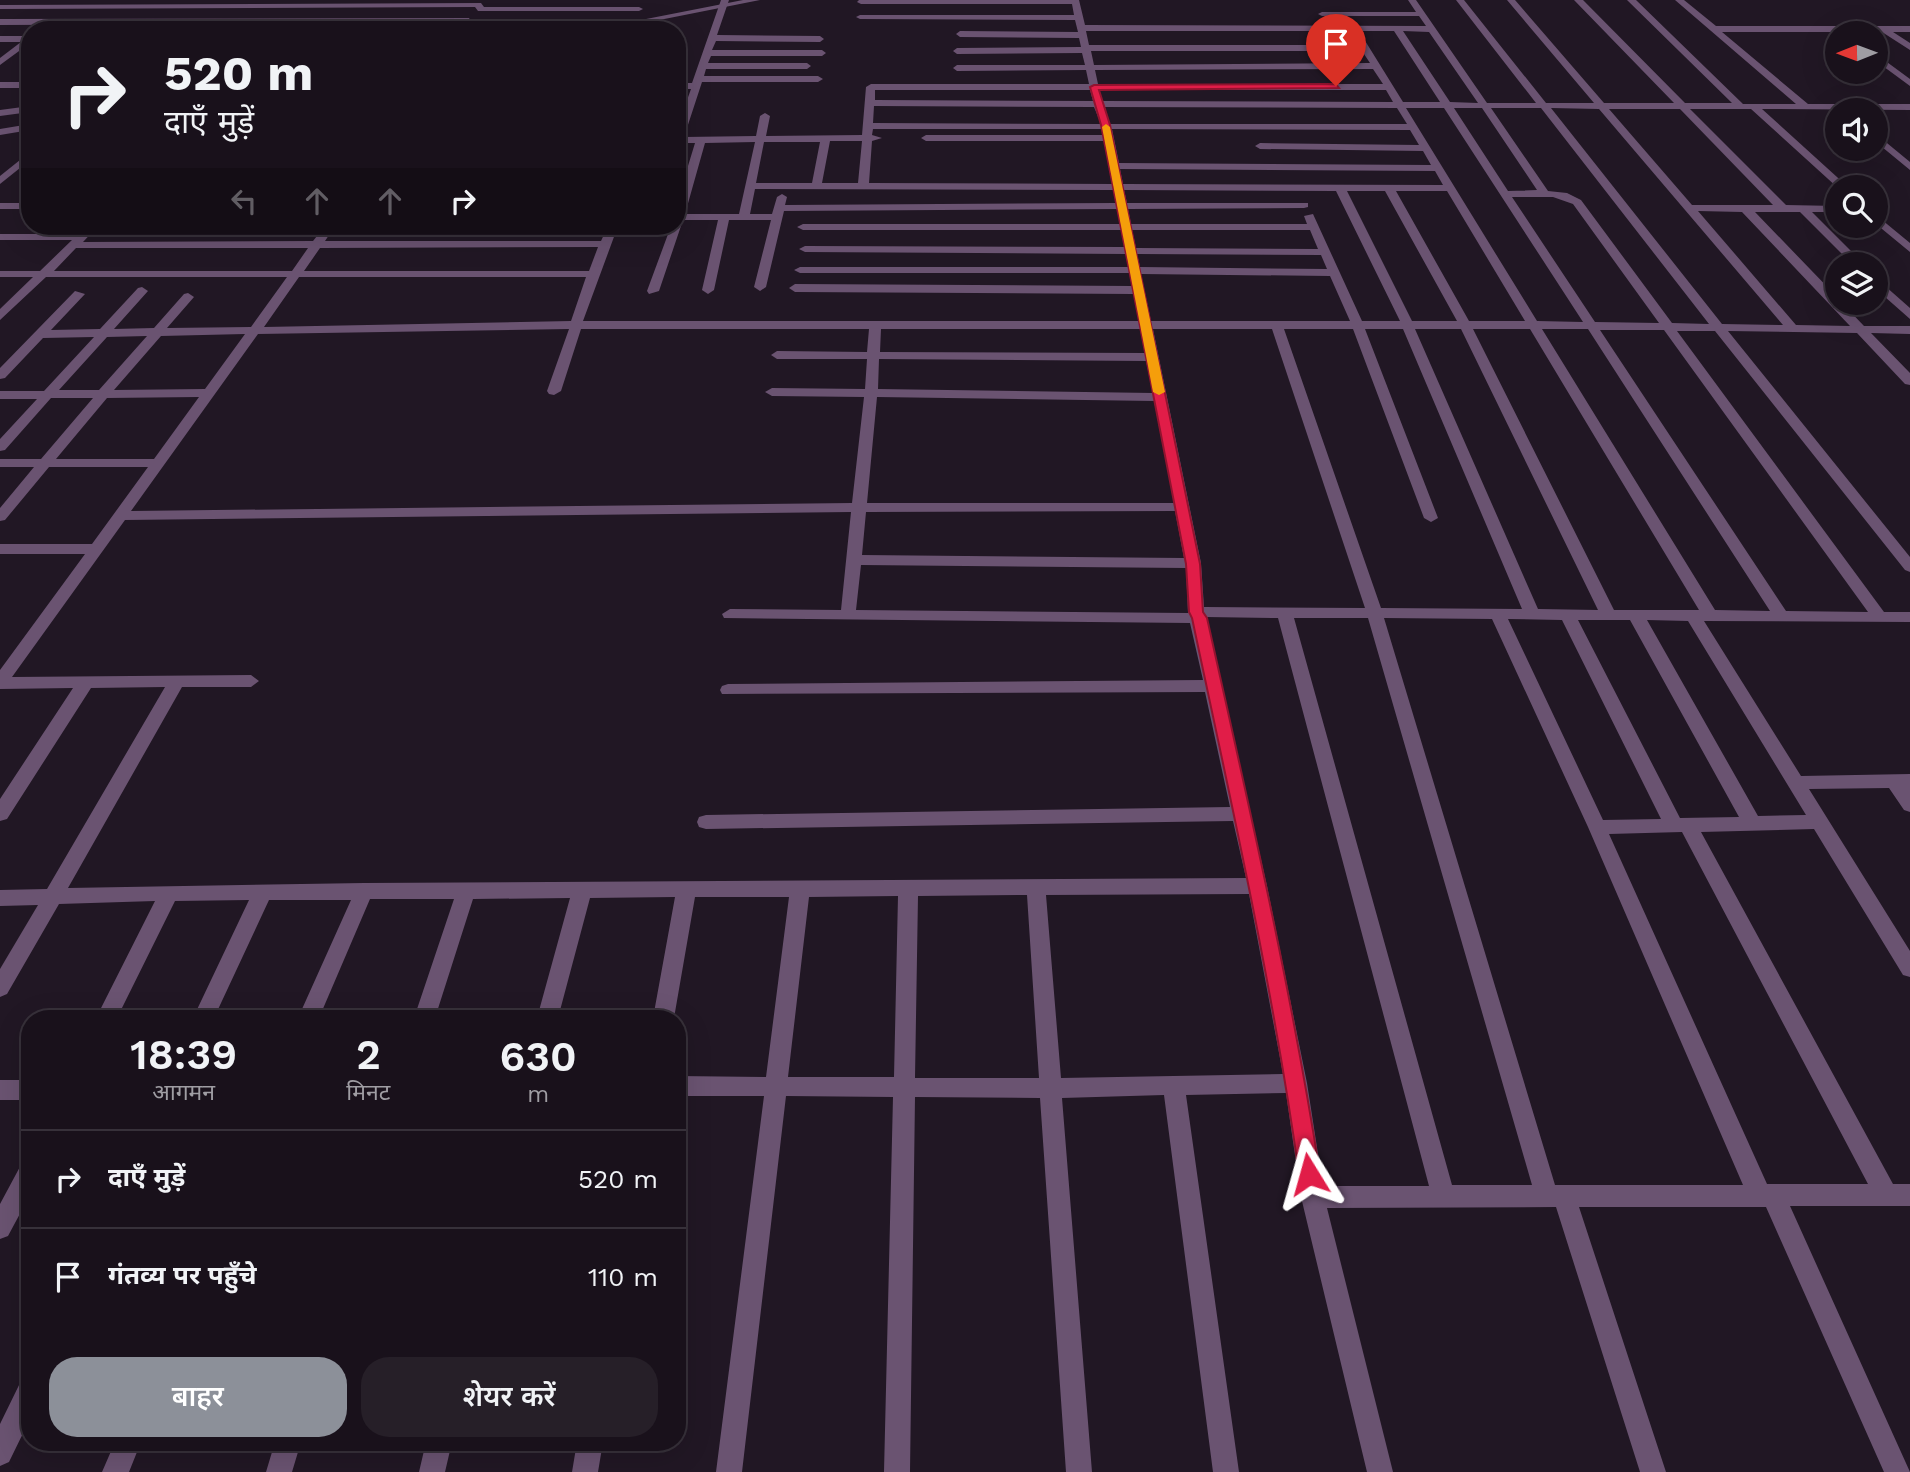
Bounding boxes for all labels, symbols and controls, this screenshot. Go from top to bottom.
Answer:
pin [1306,14,1366,86]
north arrow [1825,21,1888,84]
map controls [1825,21,1888,315]
icon: arrive [1317,25,1355,63]
text: 520 m [164,44,313,102]
icon: right [49,49,140,140]
button: sound [1825,98,1888,161]
text: दाएँ मुड़ें [164,103,254,141]
button: search [1825,175,1888,238]
icon: left [225,182,263,220]
icon: ahead [298,182,336,220]
icon: ahead [371,182,409,220]
icon: right [444,182,482,220]
button: layers [1825,252,1888,315]
text: 18:39 [130,1030,237,1079]
text: 2 [356,1030,381,1079]
text: 630 [500,1032,577,1081]
text: आगमन [152,1079,215,1106]
text: मिनट [346,1079,390,1106]
text: m [527,1081,549,1108]
position arrow [1272,1137,1346,1211]
icon: right [49,1160,87,1198]
text: दाएँ मुड़ें [108,1162,185,1192]
text: 520 m [578,1164,658,1194]
icon: arrive [49,1258,87,1296]
text: गंतव्य पर पहुँचे [108,1260,257,1290]
text: 110 m [588,1262,658,1292]
button: बाहर [49,1357,347,1437]
button: शेयर करें [361,1357,658,1437]

